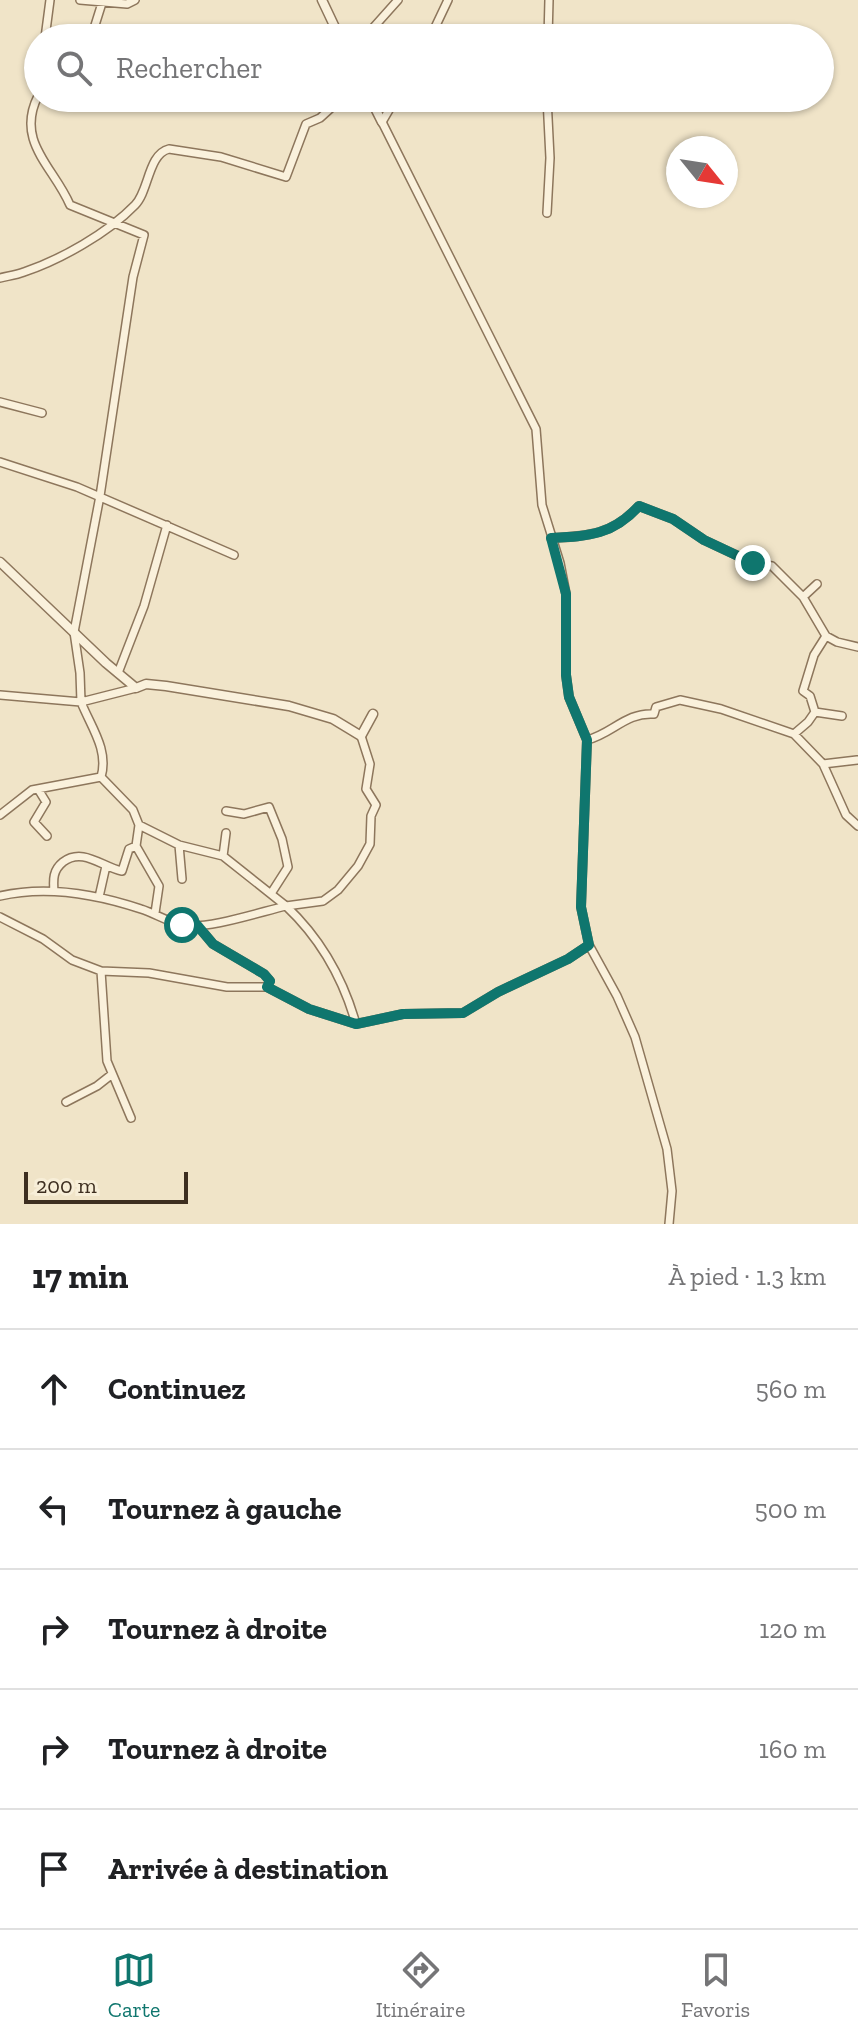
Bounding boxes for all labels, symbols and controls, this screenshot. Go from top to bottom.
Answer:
search box [24,24,834,112]
icon: search [52,46,96,90]
text: Rechercher [116,50,263,86]
north arrow [666,136,738,208]
route end [735,545,771,581]
route start [164,907,200,943]
scale bar [24,1168,188,1204]
text: 200 m [36,1172,97,1199]
text: 17 min [32,1256,128,1297]
text: À pied · 1.3 km [668,1260,826,1292]
icon: ahead [32,1367,76,1411]
text: Continuez [108,1371,246,1407]
text: 560 m [756,1373,826,1405]
icon: left [32,1487,76,1531]
text: Tournez à gauche [108,1491,342,1527]
text: 500 m [754,1493,826,1525]
icon: right [32,1607,76,1651]
text: Tournez à droite [108,1611,327,1647]
text: 120 m [759,1613,826,1645]
icon: right [32,1727,76,1771]
text: Tournez à droite [108,1731,327,1767]
text: 160 m [759,1733,826,1765]
icon: arrive [32,1847,76,1891]
text: Arrivée à destination [108,1851,388,1887]
tab: Carte [108,1948,160,2023]
tab: Itinéraire [376,1948,465,2023]
tab: Favoris [681,1948,750,2023]

